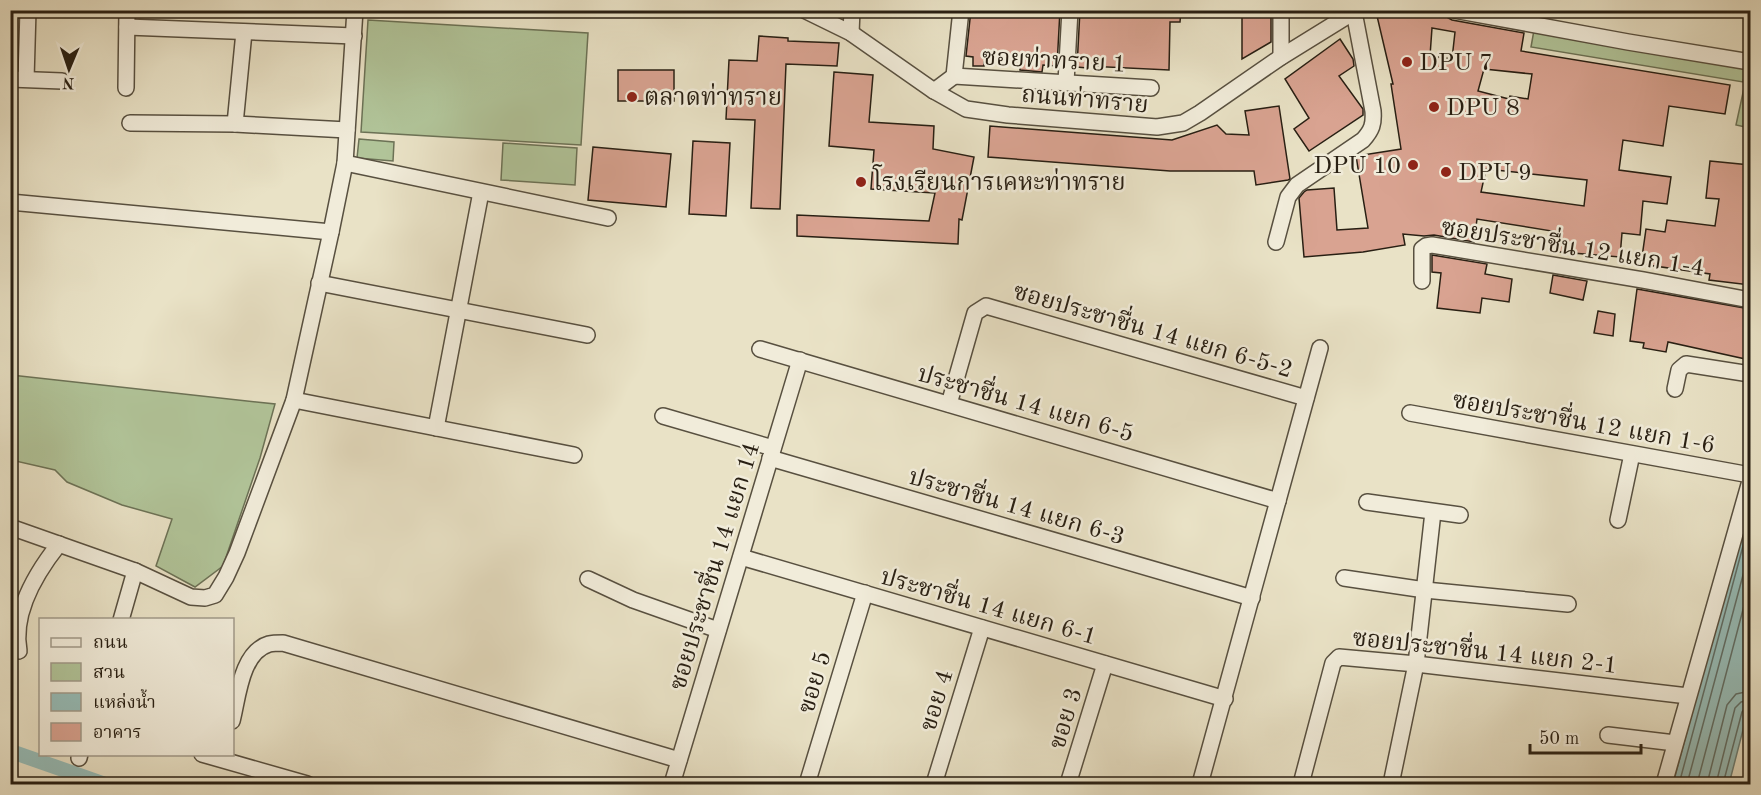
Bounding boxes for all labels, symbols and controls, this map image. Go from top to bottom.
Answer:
north arrow [39,39,99,99]
street label: ซอยท่าทราย 1 [981,42,1127,78]
place label: DPU 7 [1419,52,1493,76]
marker: DPU 7 [1400,55,1414,69]
text: N [61,74,75,90]
street label: ถนนท่าทราย [1020,79,1150,119]
place label: ตลาดท่าทราย [644,83,782,111]
marker: ตลาดท่าทราย [625,90,639,104]
place label: DPU 8 [1446,97,1520,121]
marker: DPU 8 [1427,100,1441,114]
place label: DPU 10 [1313,155,1401,179]
marker: DPU 10 [1406,158,1420,172]
place label: DPU 9 [1458,162,1532,186]
place label: โรงเรียนการเคหะท่าทราย [872,164,1126,196]
marker: DPU 9 [1439,165,1453,179]
marker: โรงเรียนการเคหะท่าทราย [854,175,868,189]
street label: ซอยประชาชื่น 12 แยก 1-4 [1439,208,1707,282]
street label: ซอยประชาชื่น 14 แยก 6-5-2 [1010,273,1297,383]
street label: ประชาชื่น 14 แยก 6-5 [915,355,1138,447]
street label: ซอยประชาชื่น 12 แยก 1-6 [1450,381,1718,459]
street label: ซอยประชาชื่น 14 แยก 14 [659,438,765,693]
street label: ประชาชื่น 14 แยก 6-3 [906,458,1129,550]
street label: ประชาชื่น 14 แยก 6-1 [878,558,1101,650]
legend [39,618,234,756]
street label: ซอยประชาชื่น 14 แยก 2-1 [1351,619,1619,679]
text: ถนน [93,634,128,652]
street label: ฃอย 5 [795,649,837,716]
text: สวน [93,664,125,682]
street label: ขอย 4 [917,667,959,734]
street label: ขอย 3 [1046,685,1088,752]
text: แหล่งน้ำ [93,688,156,712]
scale bar [1530,717,1641,755]
text: อาคาร [93,724,142,742]
text: 50 m [1539,730,1579,748]

